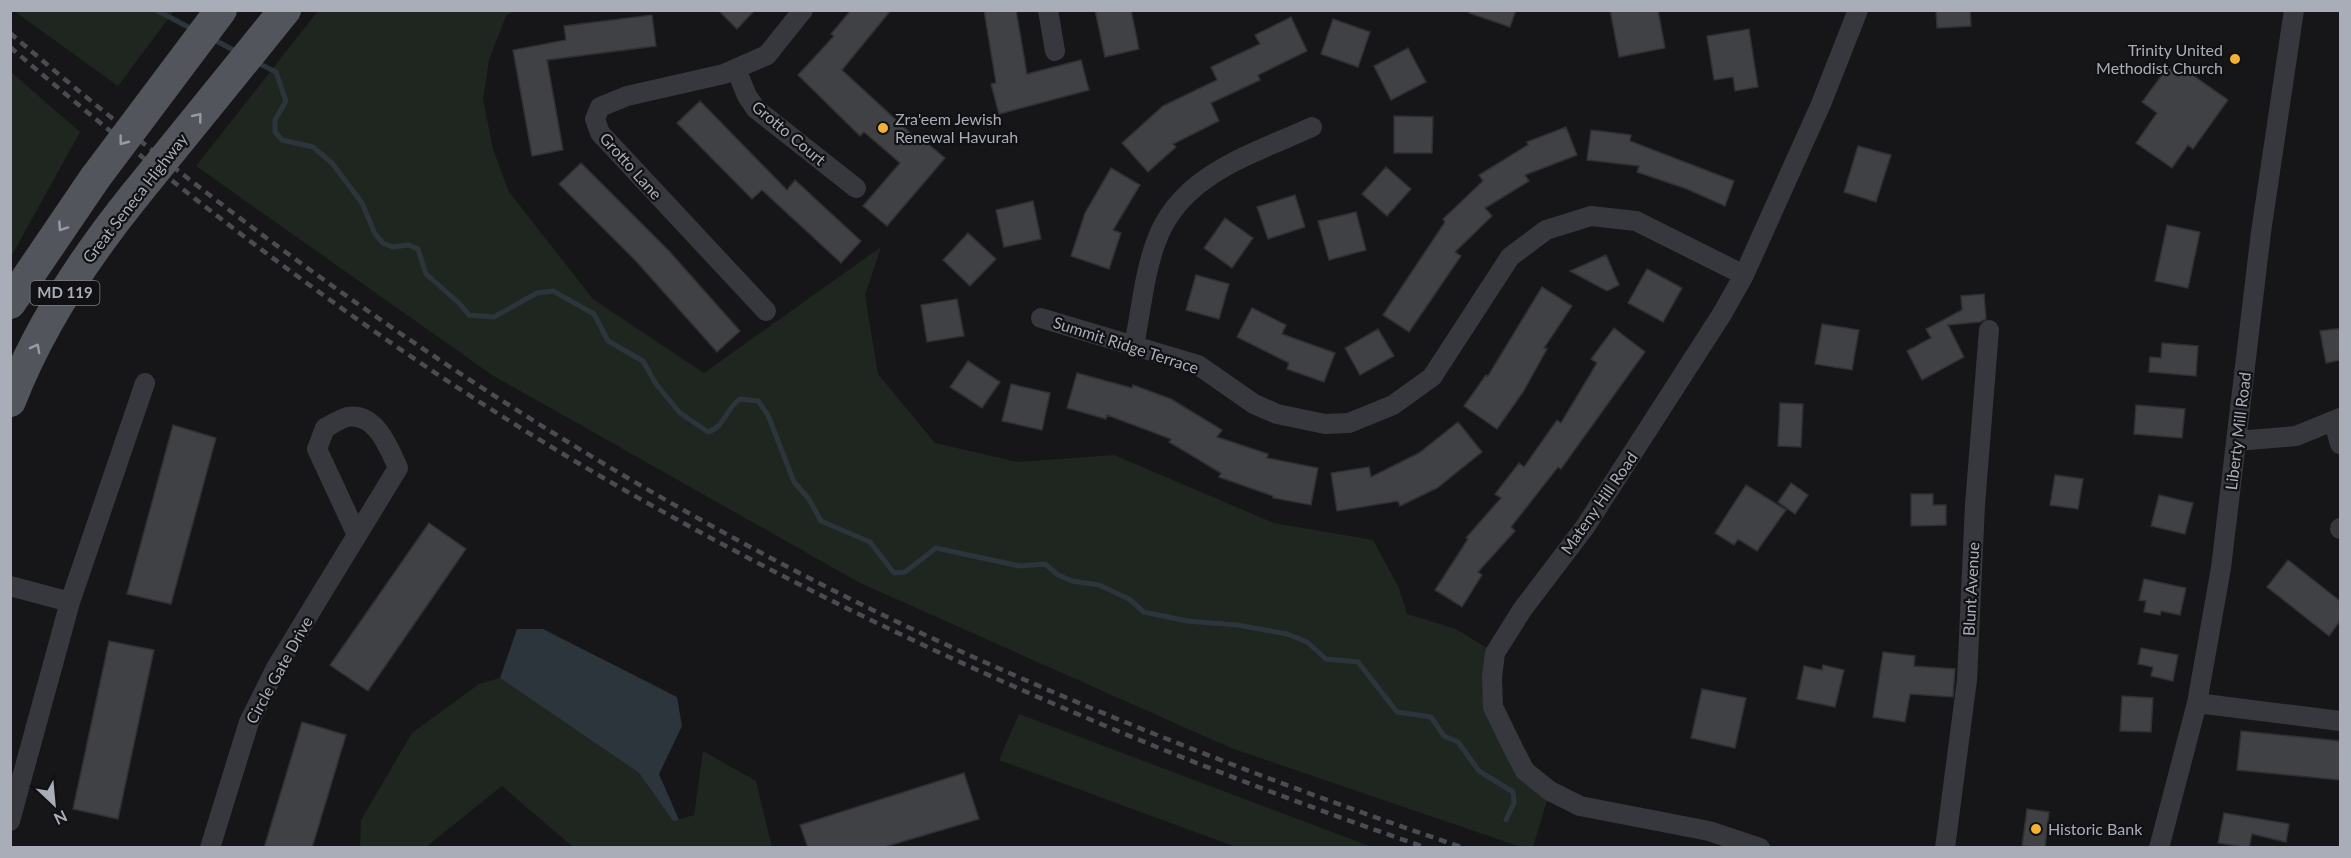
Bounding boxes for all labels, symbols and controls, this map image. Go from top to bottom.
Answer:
place label: Trinity United Methodist Church [2096,40,2223,77]
marker: Trinity United Methodist Church [2228,52,2242,66]
street label: Grotto Court [749,96,830,169]
place label: Zra'eem Jewish Renewal Havurah [895,109,1018,146]
one-way arrow [190,113,201,124]
marker: Zra'eem Jewish Renewal Havurah [876,121,890,135]
street label: Grotto Lane [596,128,666,203]
street label: Great Seneca Highway [78,129,191,266]
one-way arrow [119,134,130,145]
one-way arrow [58,220,69,231]
road number: MD 119 [31,281,100,305]
street label: Summit Ridge Terrace [1051,312,1201,377]
one-way arrow [29,344,40,354]
street label: Liberty Mill Road [2221,371,2254,491]
street label: Mateny Hill Road [1556,448,1641,557]
street label: Blunt Avenue [1959,542,1982,636]
street label: Circle Gate Drive [241,613,316,727]
north arrow [24,774,84,834]
text: N [51,807,70,829]
place label: Historic Bank [2048,819,2143,838]
marker: Historic Bank [2029,822,2043,836]

